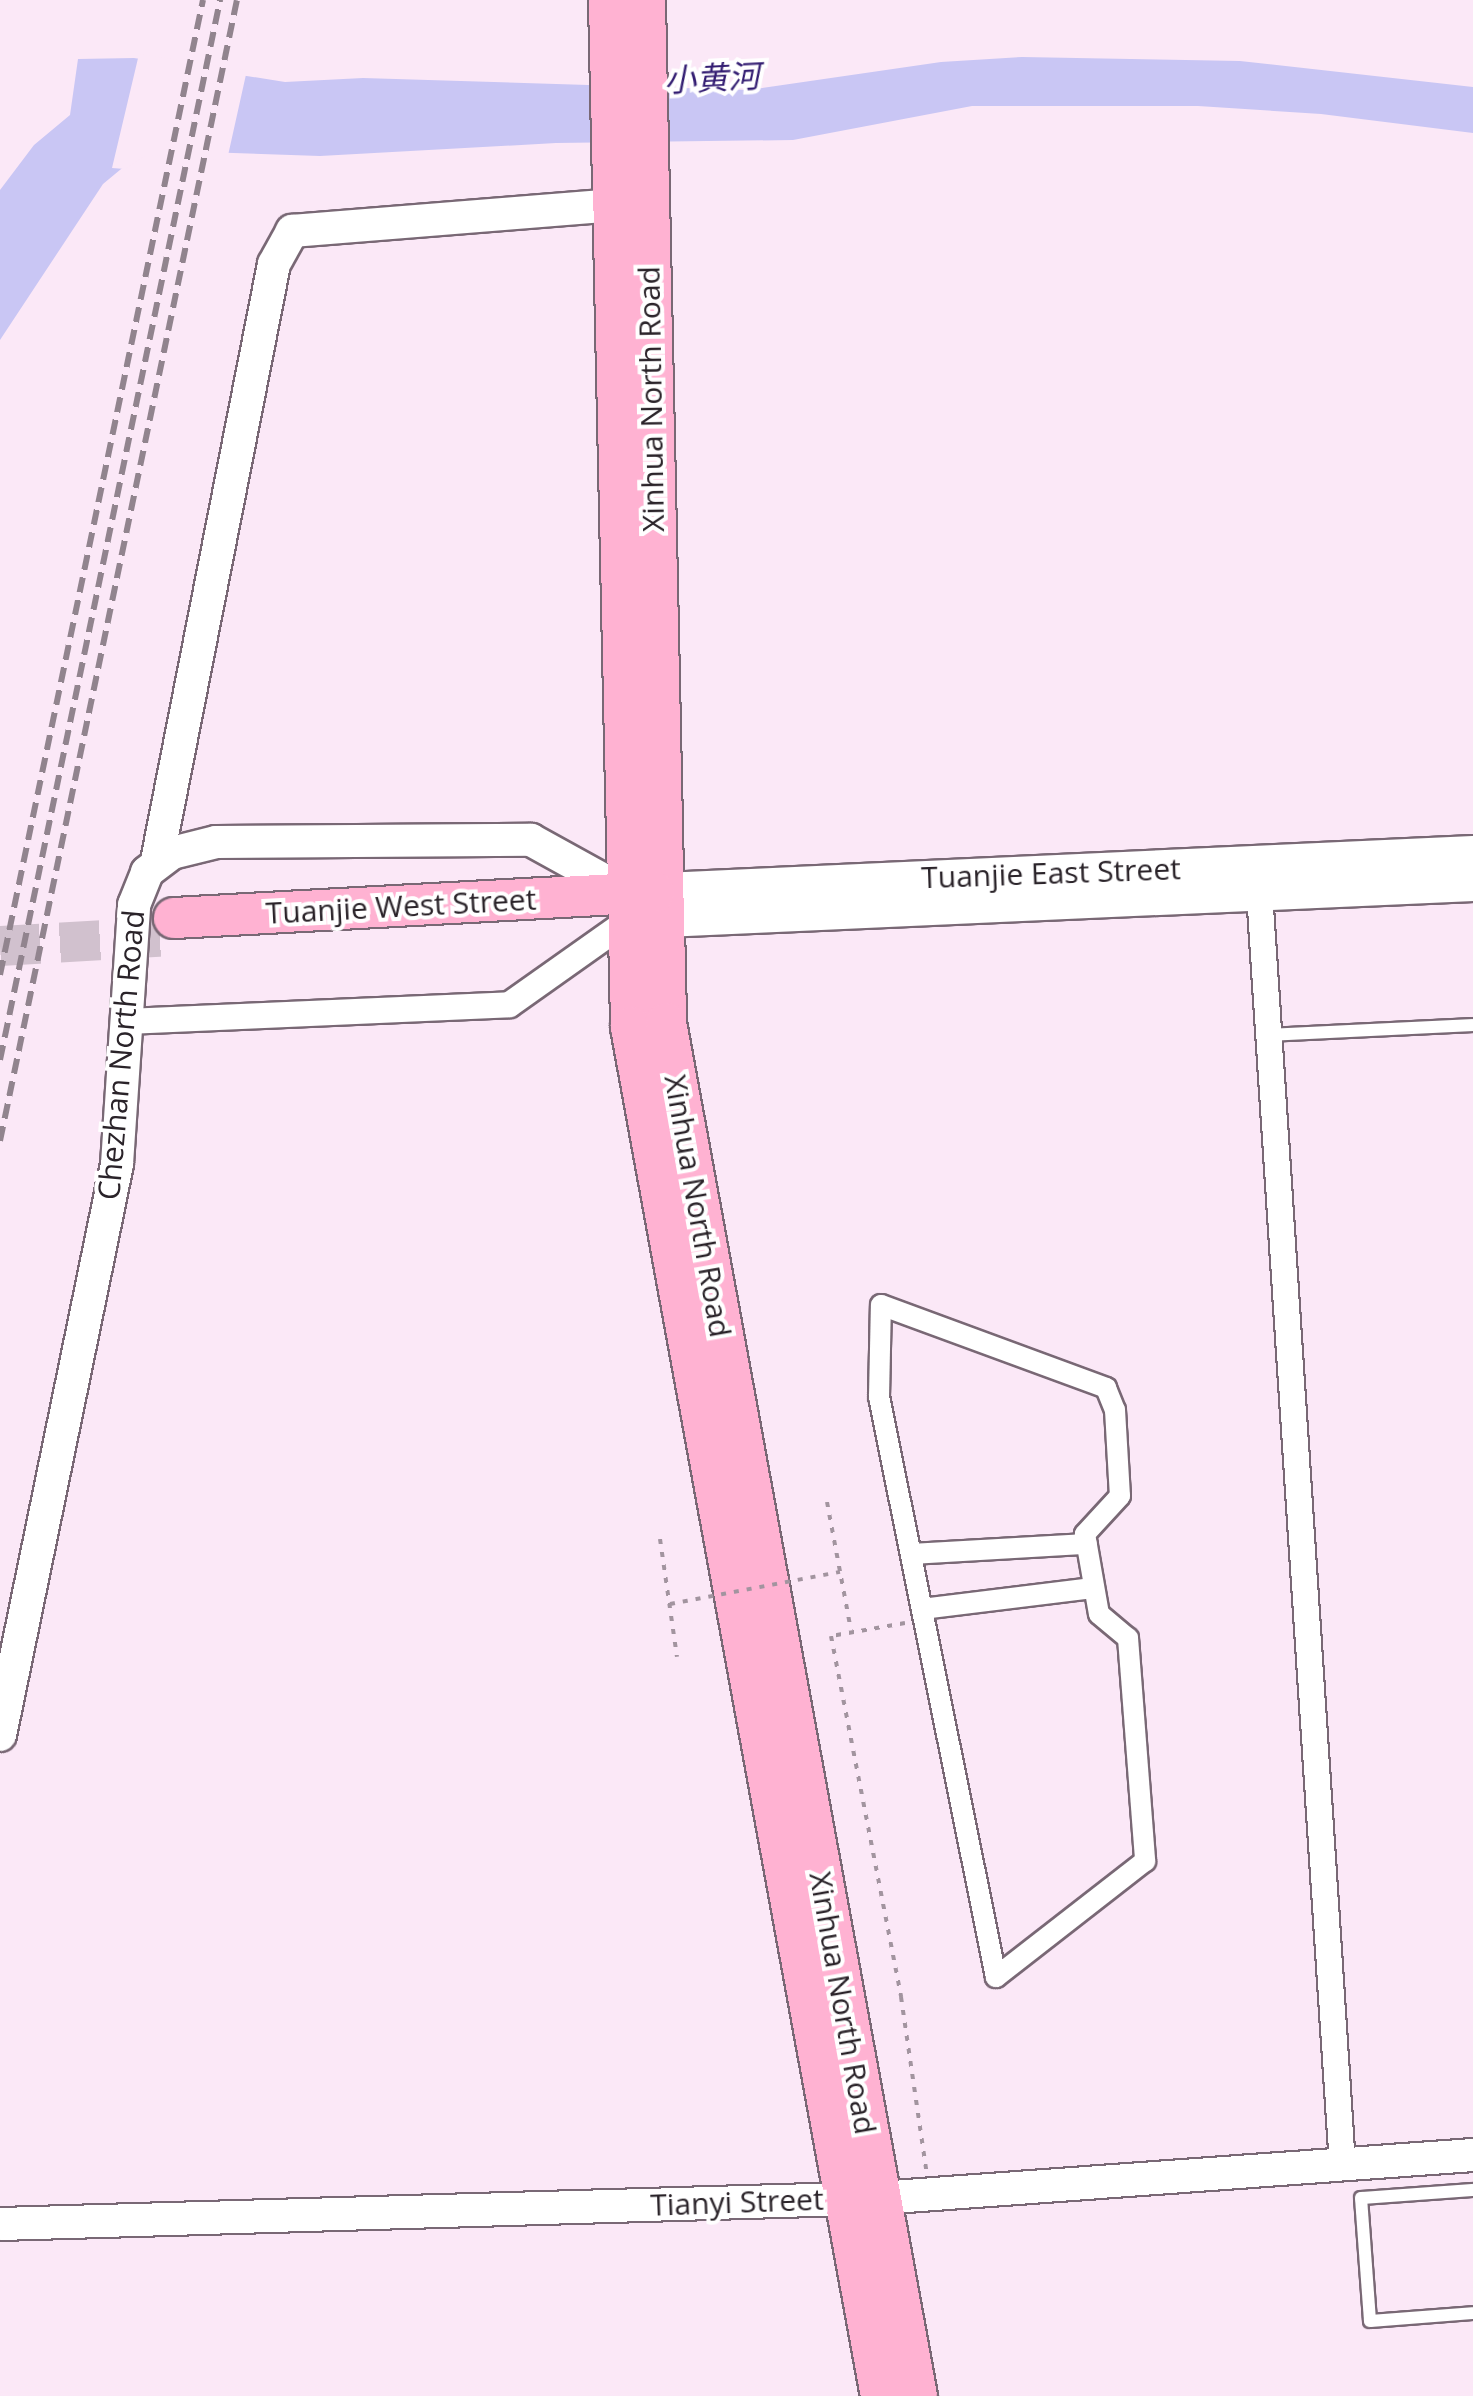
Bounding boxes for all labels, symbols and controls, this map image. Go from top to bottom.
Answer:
water label: 小黄河 [663,56,761,100]
street label: Xinhua North Road [631,266,671,532]
street label: Tuanjie East Street [921,850,1181,896]
street label: Tuanjie West Street [265,881,537,931]
street label: Chezhan North Road [90,909,152,1201]
street label: Xinhua North Road [657,1072,739,1340]
street label: Xinhua North Road [802,1869,884,2137]
street label: Tianyi Street [650,2181,824,2223]

